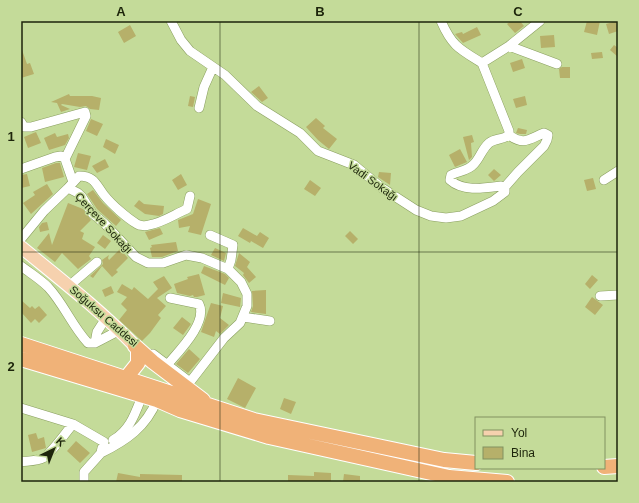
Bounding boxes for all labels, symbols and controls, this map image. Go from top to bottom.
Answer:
text: A [116,4,126,19]
text: B [315,4,325,19]
text: C [513,4,523,19]
text: 1 [7,129,15,144]
street label: Vadi Sokağı [346,159,400,203]
street label: Çerçeve Sokağı [73,190,135,256]
street label: Soğuksu Caddesi [68,283,140,349]
text: 2 [7,359,15,374]
legend [475,417,605,469]
text: Yol [511,426,527,440]
north arrow [34,429,74,469]
text: K [54,435,68,449]
text: Bina [511,446,535,460]

